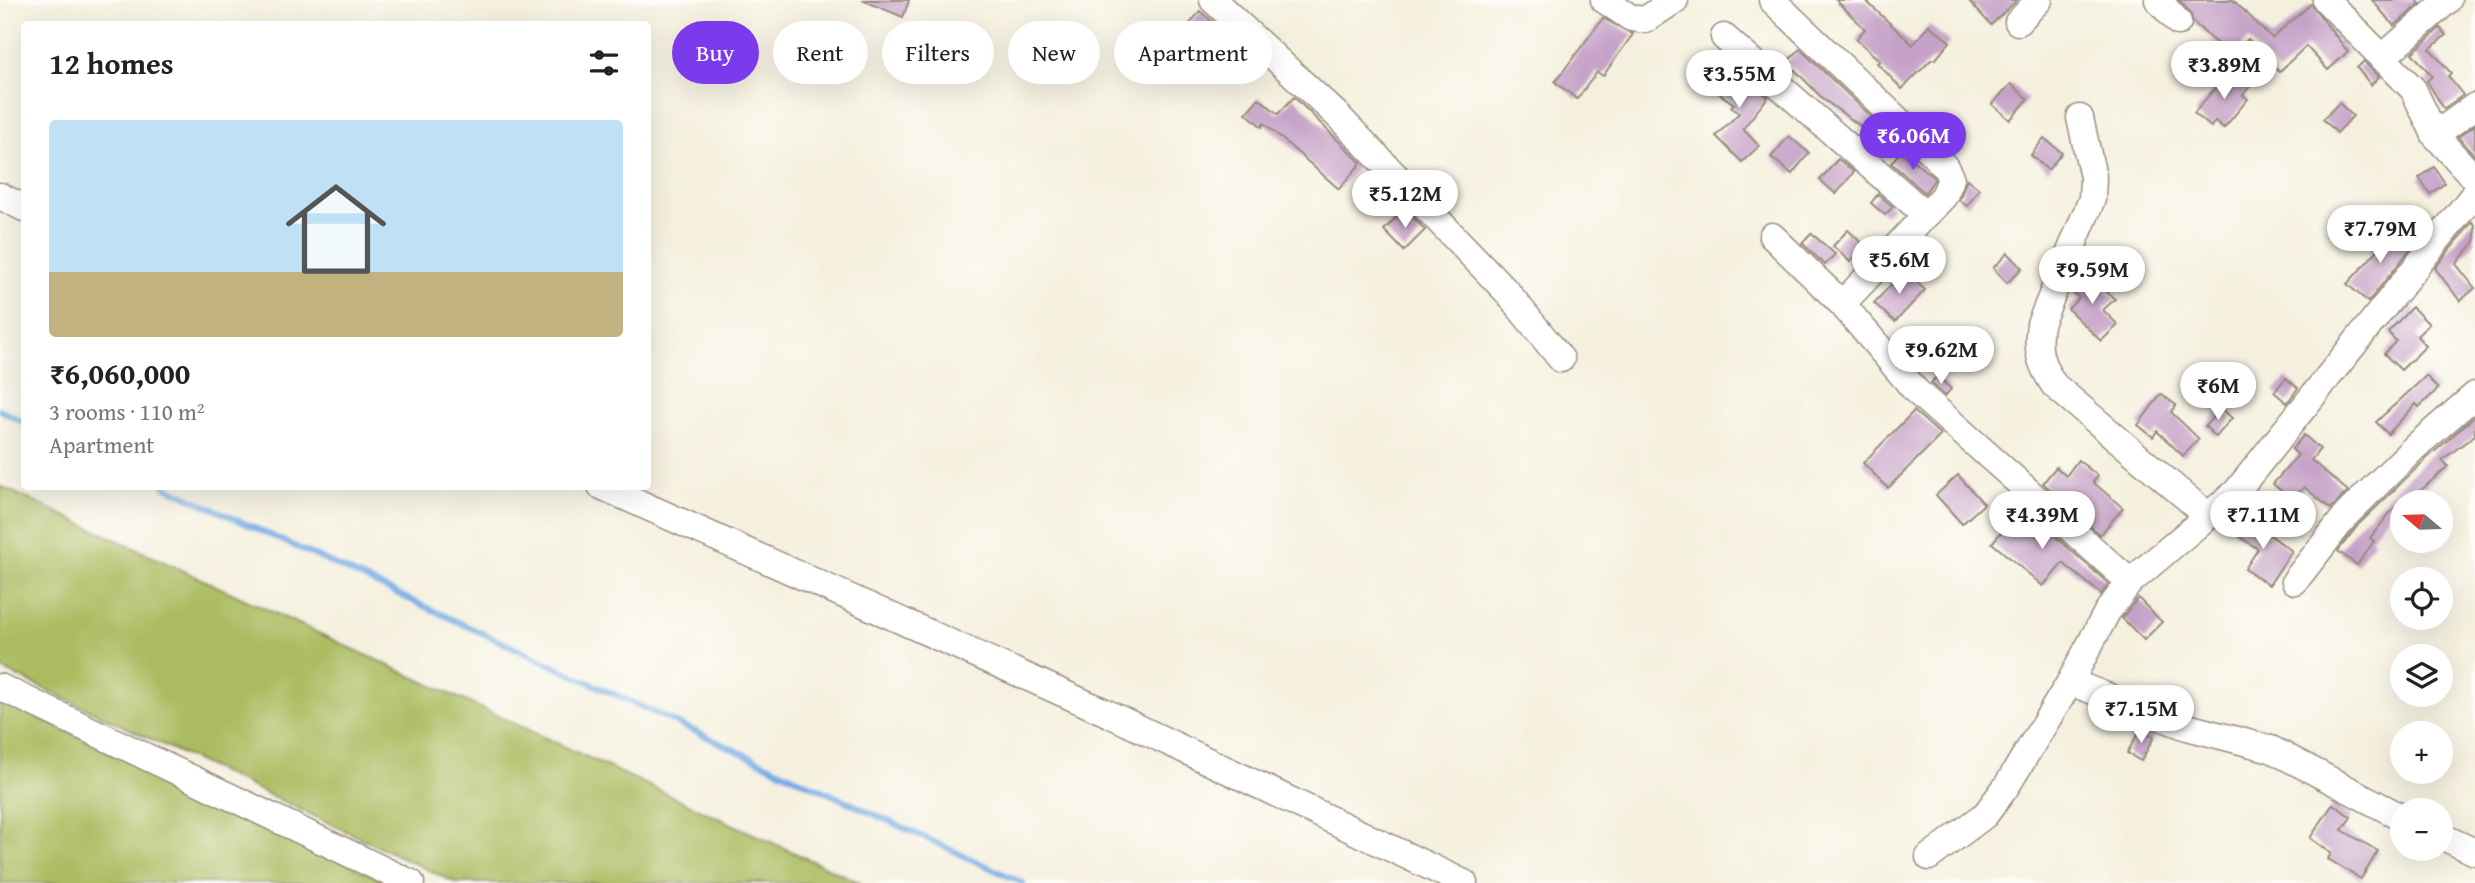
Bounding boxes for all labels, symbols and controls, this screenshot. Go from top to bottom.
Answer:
chip: Buy [672,21,759,84]
chip: Rent [773,21,868,84]
chip: Filters [882,21,994,84]
chip: New [1008,21,1100,84]
chip: Apartment [1114,21,1272,84]
text: 12 homes [49,41,174,85]
pin: ₹3.89M [2167,42,2281,101]
icon: filters [585,44,623,82]
text: ₹3.89M [2187,47,2261,80]
pin: ₹3.55M [1682,50,1796,110]
text: ₹3.55M [1702,56,1776,89]
pin: ₹6.06M [1856,113,1970,172]
text: ₹6.06M [1876,118,1950,151]
icon: home [273,166,399,292]
pin: ₹5.12M [1348,170,1462,230]
text: ₹5.12M [1368,176,1442,209]
pin: ₹7.79M [2323,205,2437,265]
text: ₹7.79M [2343,211,2417,244]
pin: ₹5.6M [1850,236,1948,296]
text: ₹5.6M [1868,242,1930,275]
pin: ₹9.59M [2035,246,2149,306]
text: ₹9.59M [2055,252,2129,285]
pin: ₹9.62M [1884,326,1998,386]
text: ₹9.62M [1904,332,1978,365]
text: ₹6,060,000 [49,351,190,395]
pin: ₹6M [2184,362,2252,422]
text: ₹6M [2196,368,2240,401]
text: 3 rooms · 110 m² [49,395,204,428]
text: Apartment [49,428,154,461]
north arrow [2390,490,2454,553]
map controls [2390,490,2453,861]
pin: ₹4.39M [1985,491,2099,551]
pin: ₹7.11M [2206,491,2320,551]
text: ₹4.39M [2005,497,2079,530]
text: ₹7.11M [2226,497,2300,530]
button: locate [2390,567,2453,630]
button: layers [2390,644,2453,707]
pin: ₹7.15M [2084,686,2198,745]
text: ₹7.15M [2104,691,2178,724]
button: + [2390,721,2453,784]
button: − [2390,798,2453,861]

